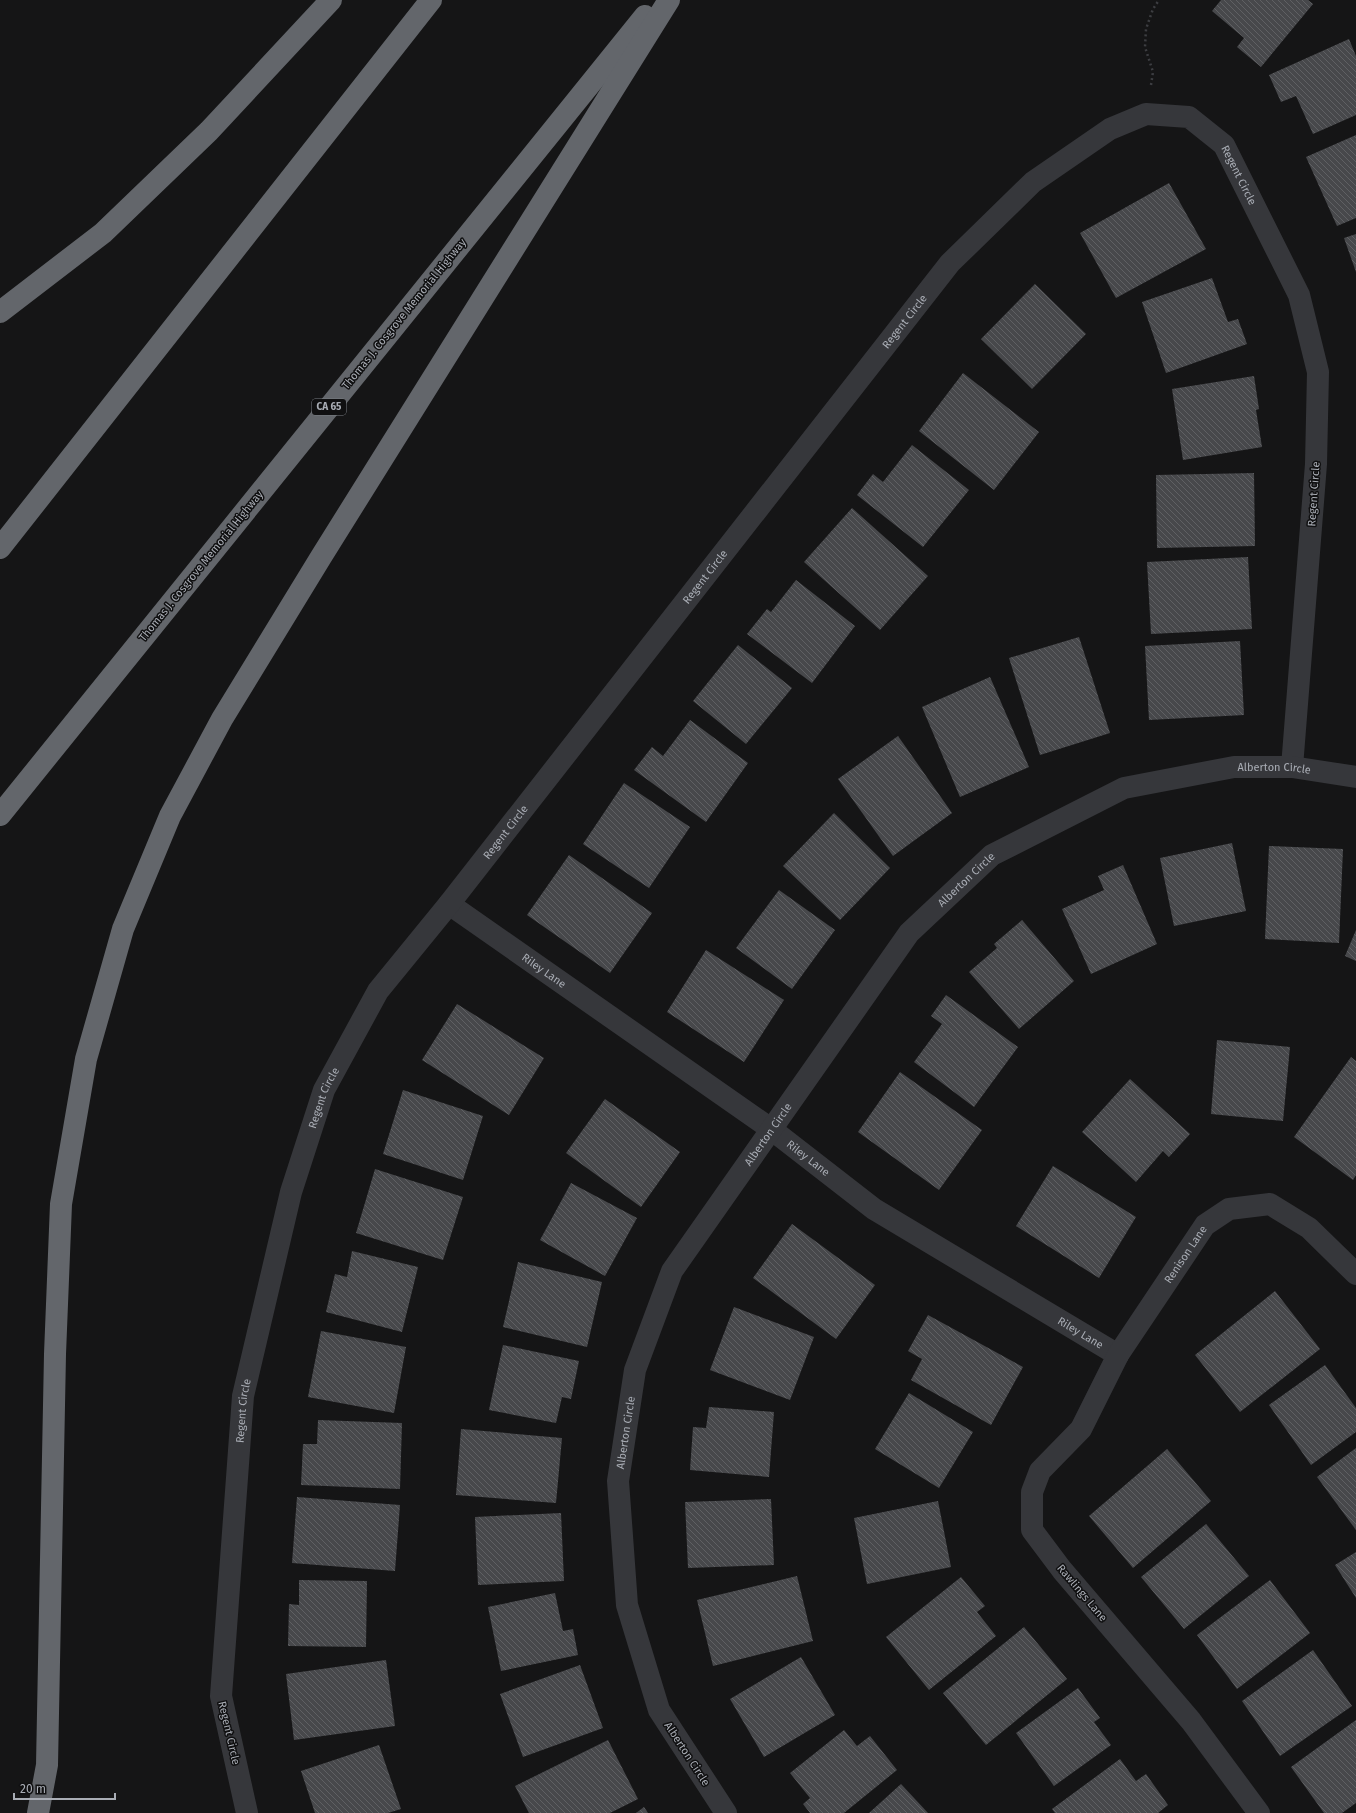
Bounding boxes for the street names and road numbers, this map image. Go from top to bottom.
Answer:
street label: Regent Circle [1219,143,1259,207]
street label: Thomas J. Cosgrove Memorial Highway [339,236,469,392]
street label: Regent Circle [879,292,930,351]
road number: CA 65 [312,399,346,415]
street label: Regent Circle [1305,461,1323,527]
street label: Thomas J. Cosgrove Memorial Highway [136,488,266,644]
street label: Regent Circle [680,547,730,606]
street label: Alberton Circle [1238,761,1312,776]
street label: Regent Circle [480,802,530,862]
street label: Alberton Circle [935,849,997,909]
street label: Riley Lane [519,950,569,990]
street label: Regent Circle [306,1065,342,1130]
street label: Alberton Circle [741,1100,794,1168]
street label: Riley Lane [784,1137,832,1179]
street label: Renison Lane [1161,1223,1209,1286]
street label: Riley Lane [1055,1314,1106,1351]
street label: Regent Circle [233,1377,253,1444]
street label: Alberton Circle [613,1395,637,1470]
street label: Rawlings Lane [1054,1562,1110,1624]
street label: Regent Circle [215,1700,243,1766]
street label: Alberton Circle [662,1720,712,1788]

